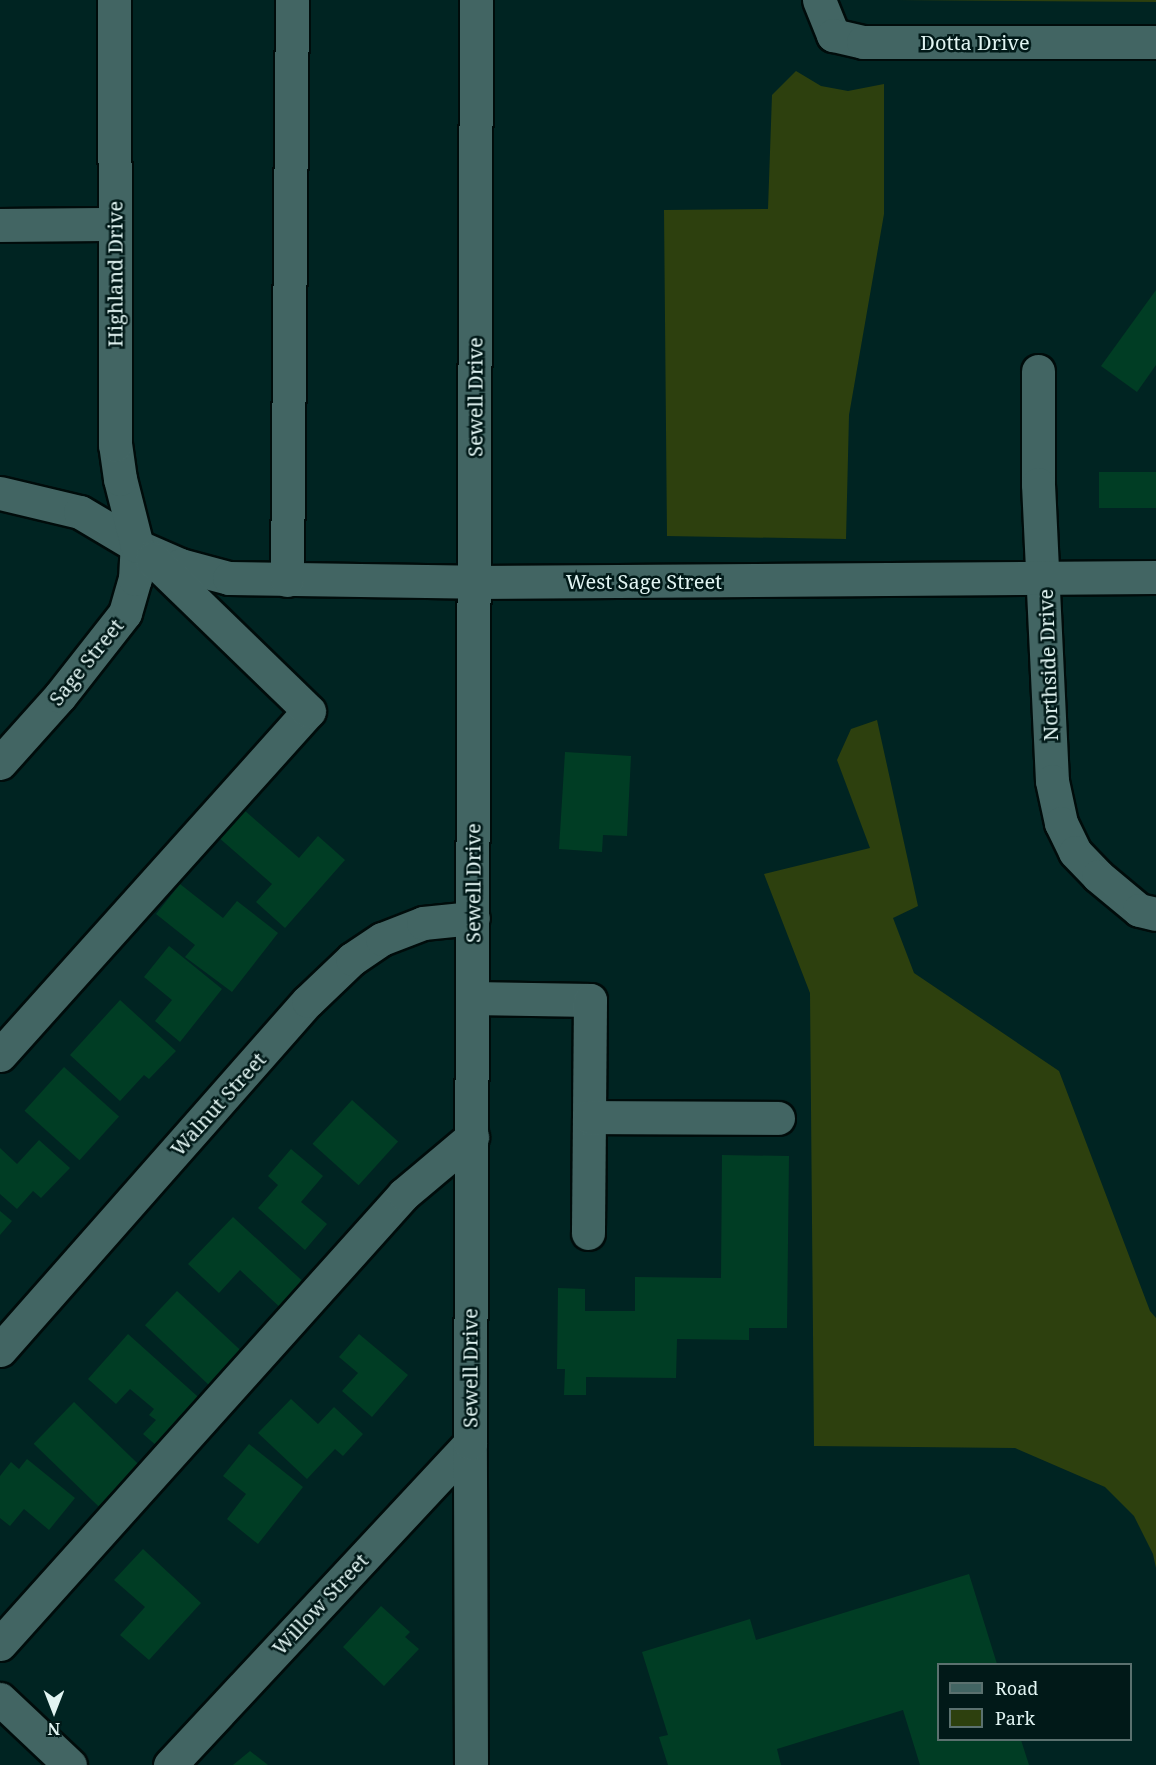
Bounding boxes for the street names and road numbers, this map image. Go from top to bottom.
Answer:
street label: Dotta Drive [920,30,1030,54]
street label: Highland Drive [103,201,127,347]
street label: Sewell Drive [463,337,487,457]
street label: West Sage Street [566,569,722,593]
street label: Northside Drive [1033,589,1063,741]
street label: Sage Street [44,614,128,710]
street label: Sewell Drive [461,823,485,943]
street label: Walnut Street [165,1047,271,1161]
street label: Sewell Drive [458,1308,482,1428]
street label: Willow Street [267,1548,373,1660]

